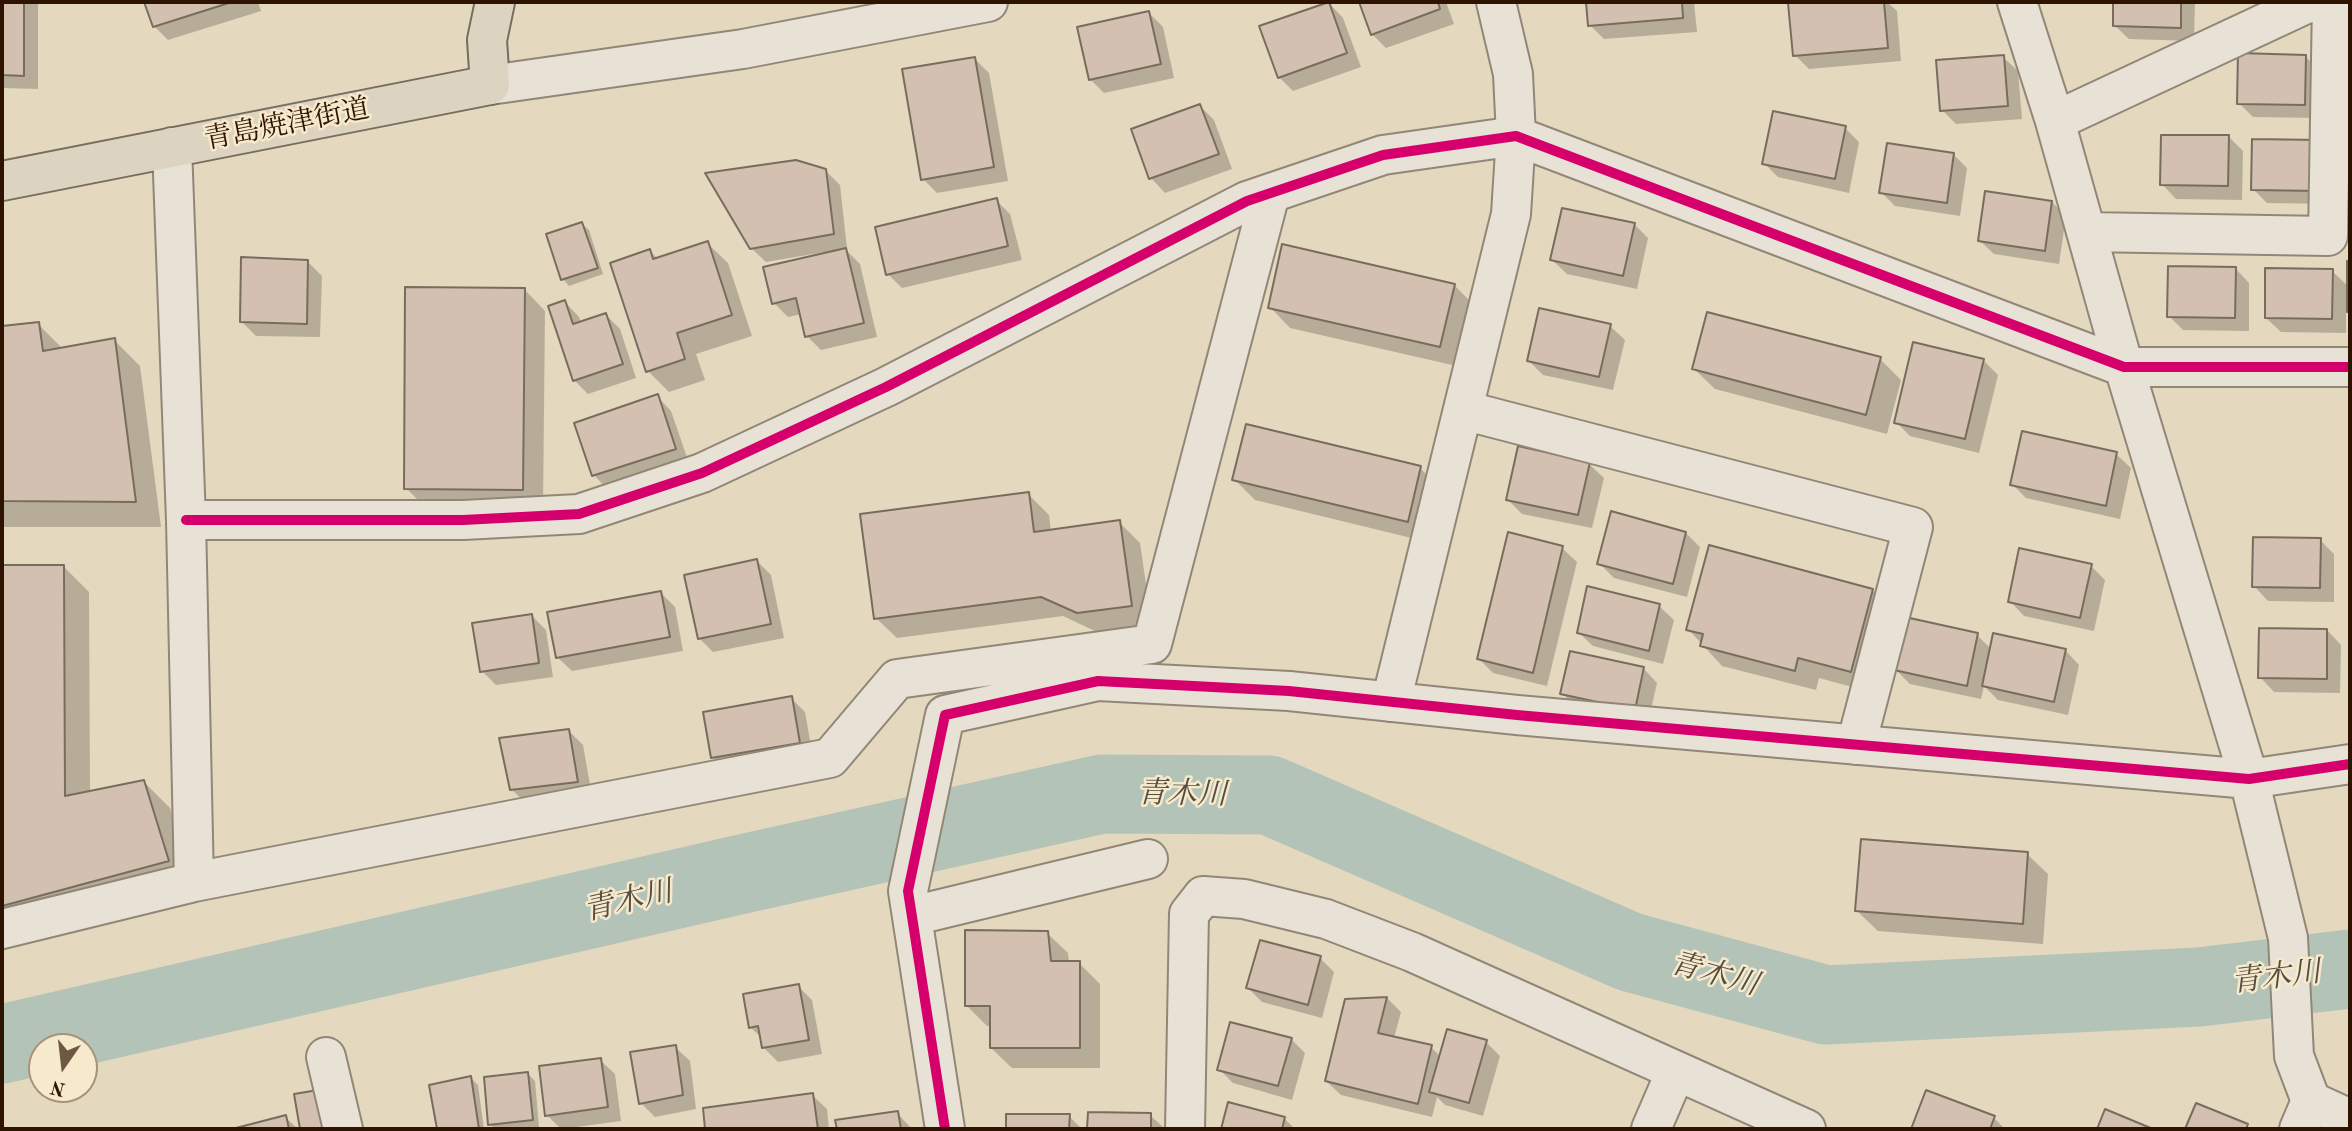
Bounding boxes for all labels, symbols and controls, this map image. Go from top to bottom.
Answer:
street label: 青島焼津街道 [201,92,373,158]
water label: 青木川 [1137,776,1227,814]
water label: 青木川 [580,874,676,930]
water label: 青木川 [1666,946,1762,1004]
water label: 青木川 [2229,955,2323,1001]
north arrow [28,1033,98,1103]
text: N [49,1076,68,1098]

